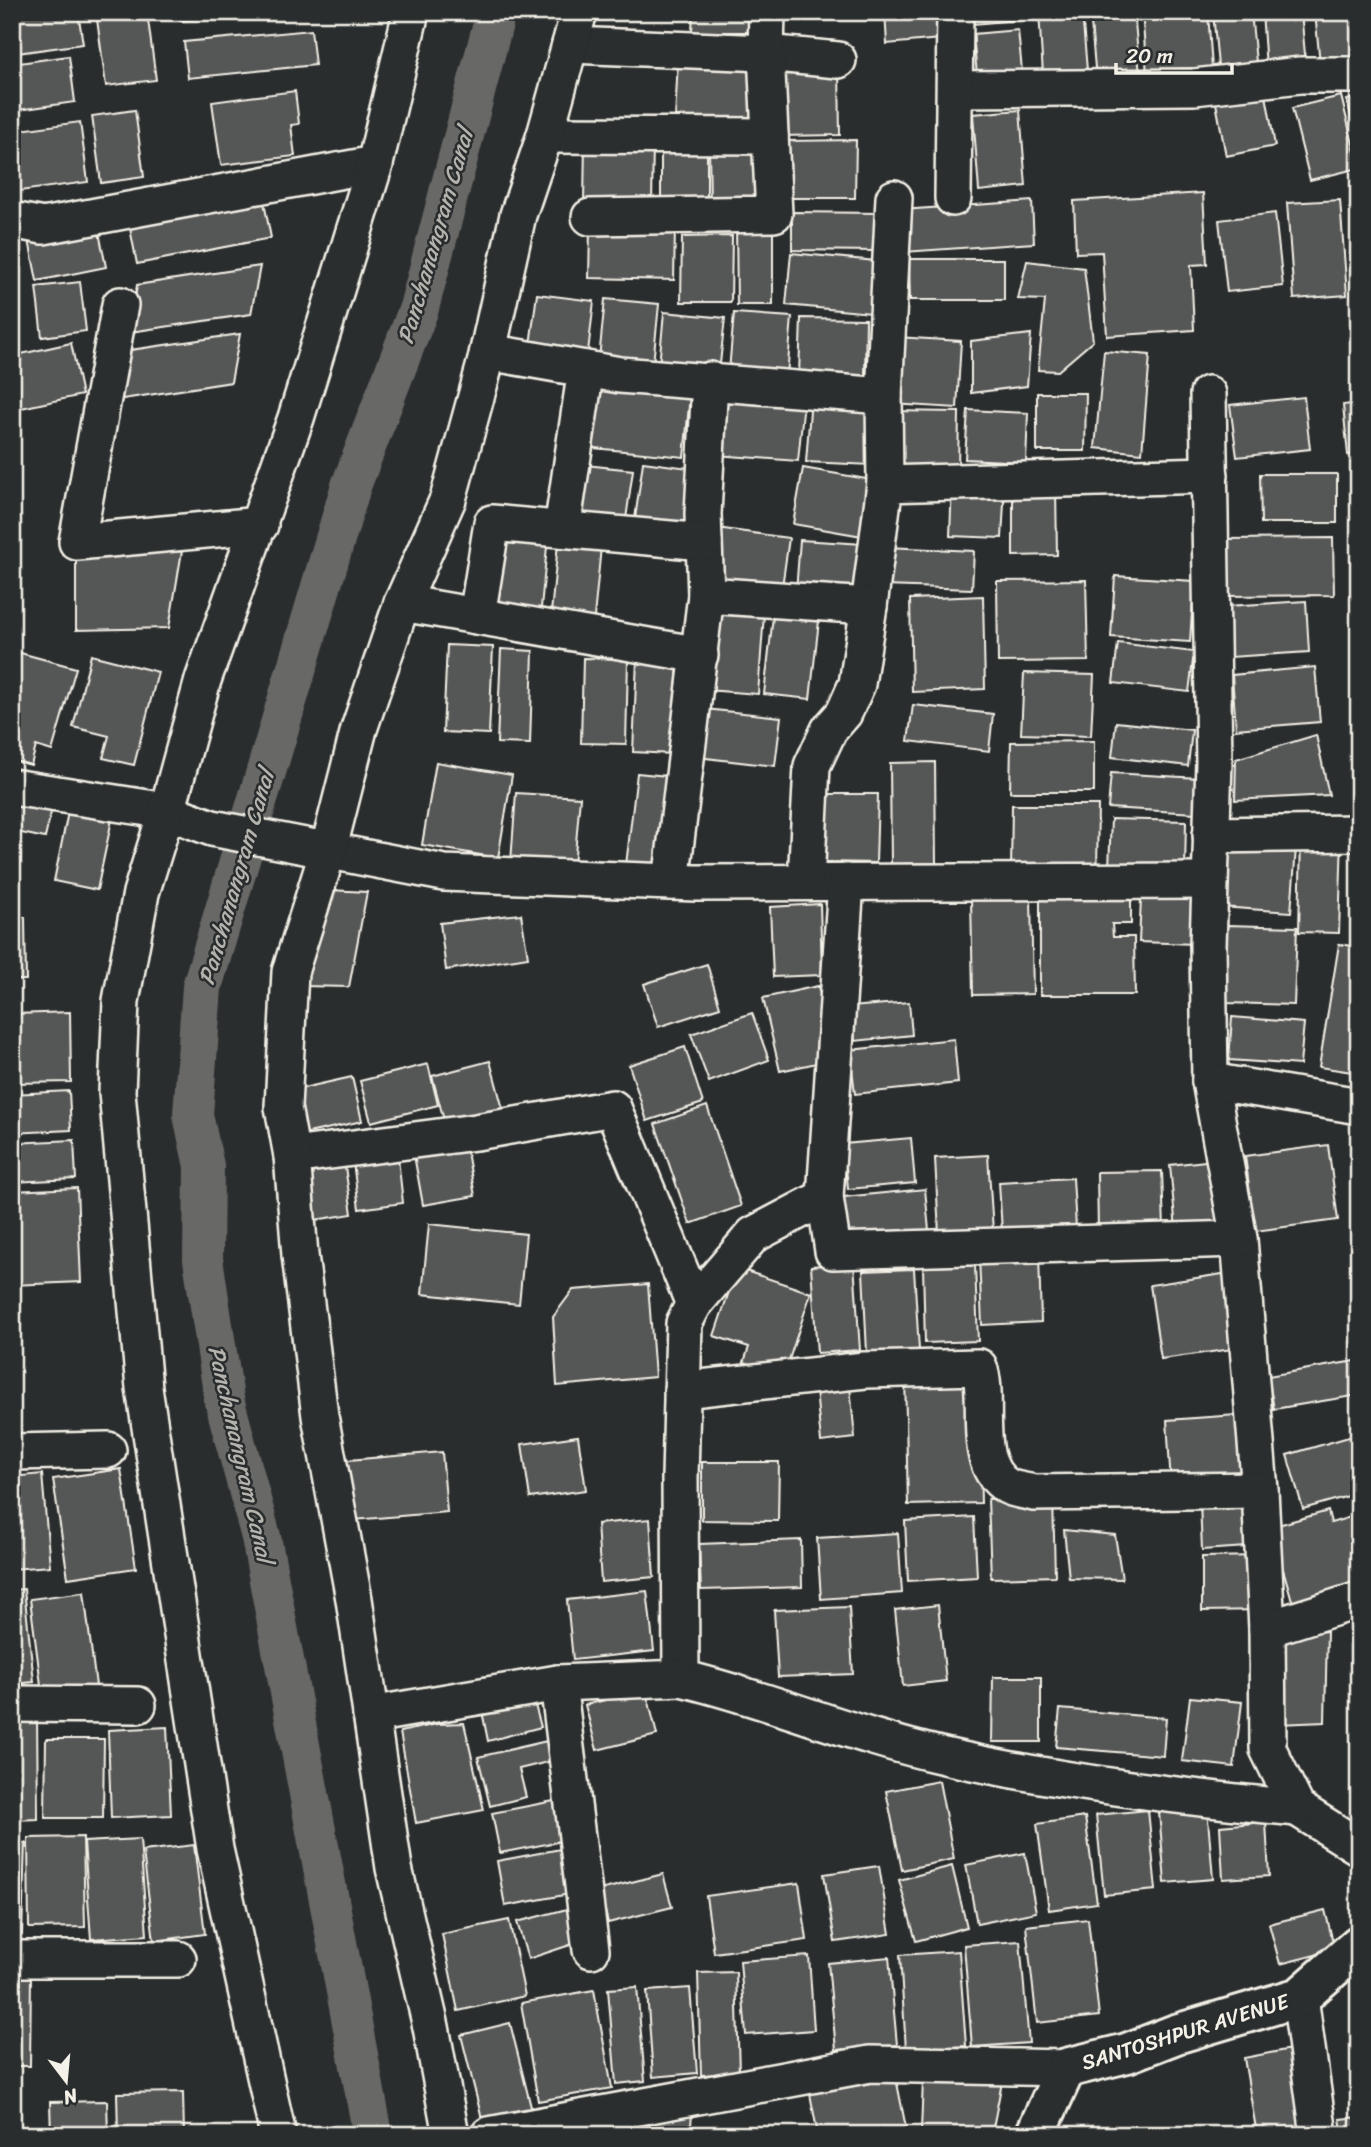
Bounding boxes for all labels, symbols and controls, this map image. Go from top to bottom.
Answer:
scale bar [1116,32,1231,76]
text: 20 m [1126,37,1173,75]
water label: Panchanangram Canal [385,119,487,349]
water label: Panchanangram Canal [186,760,288,990]
water label: Panchanangram Canal [196,1341,287,1572]
street label: SANTOSHPUR AVENUE [1077,1982,1295,2082]
north arrow [32,2046,102,2116]
text: N [59,2079,82,2115]

